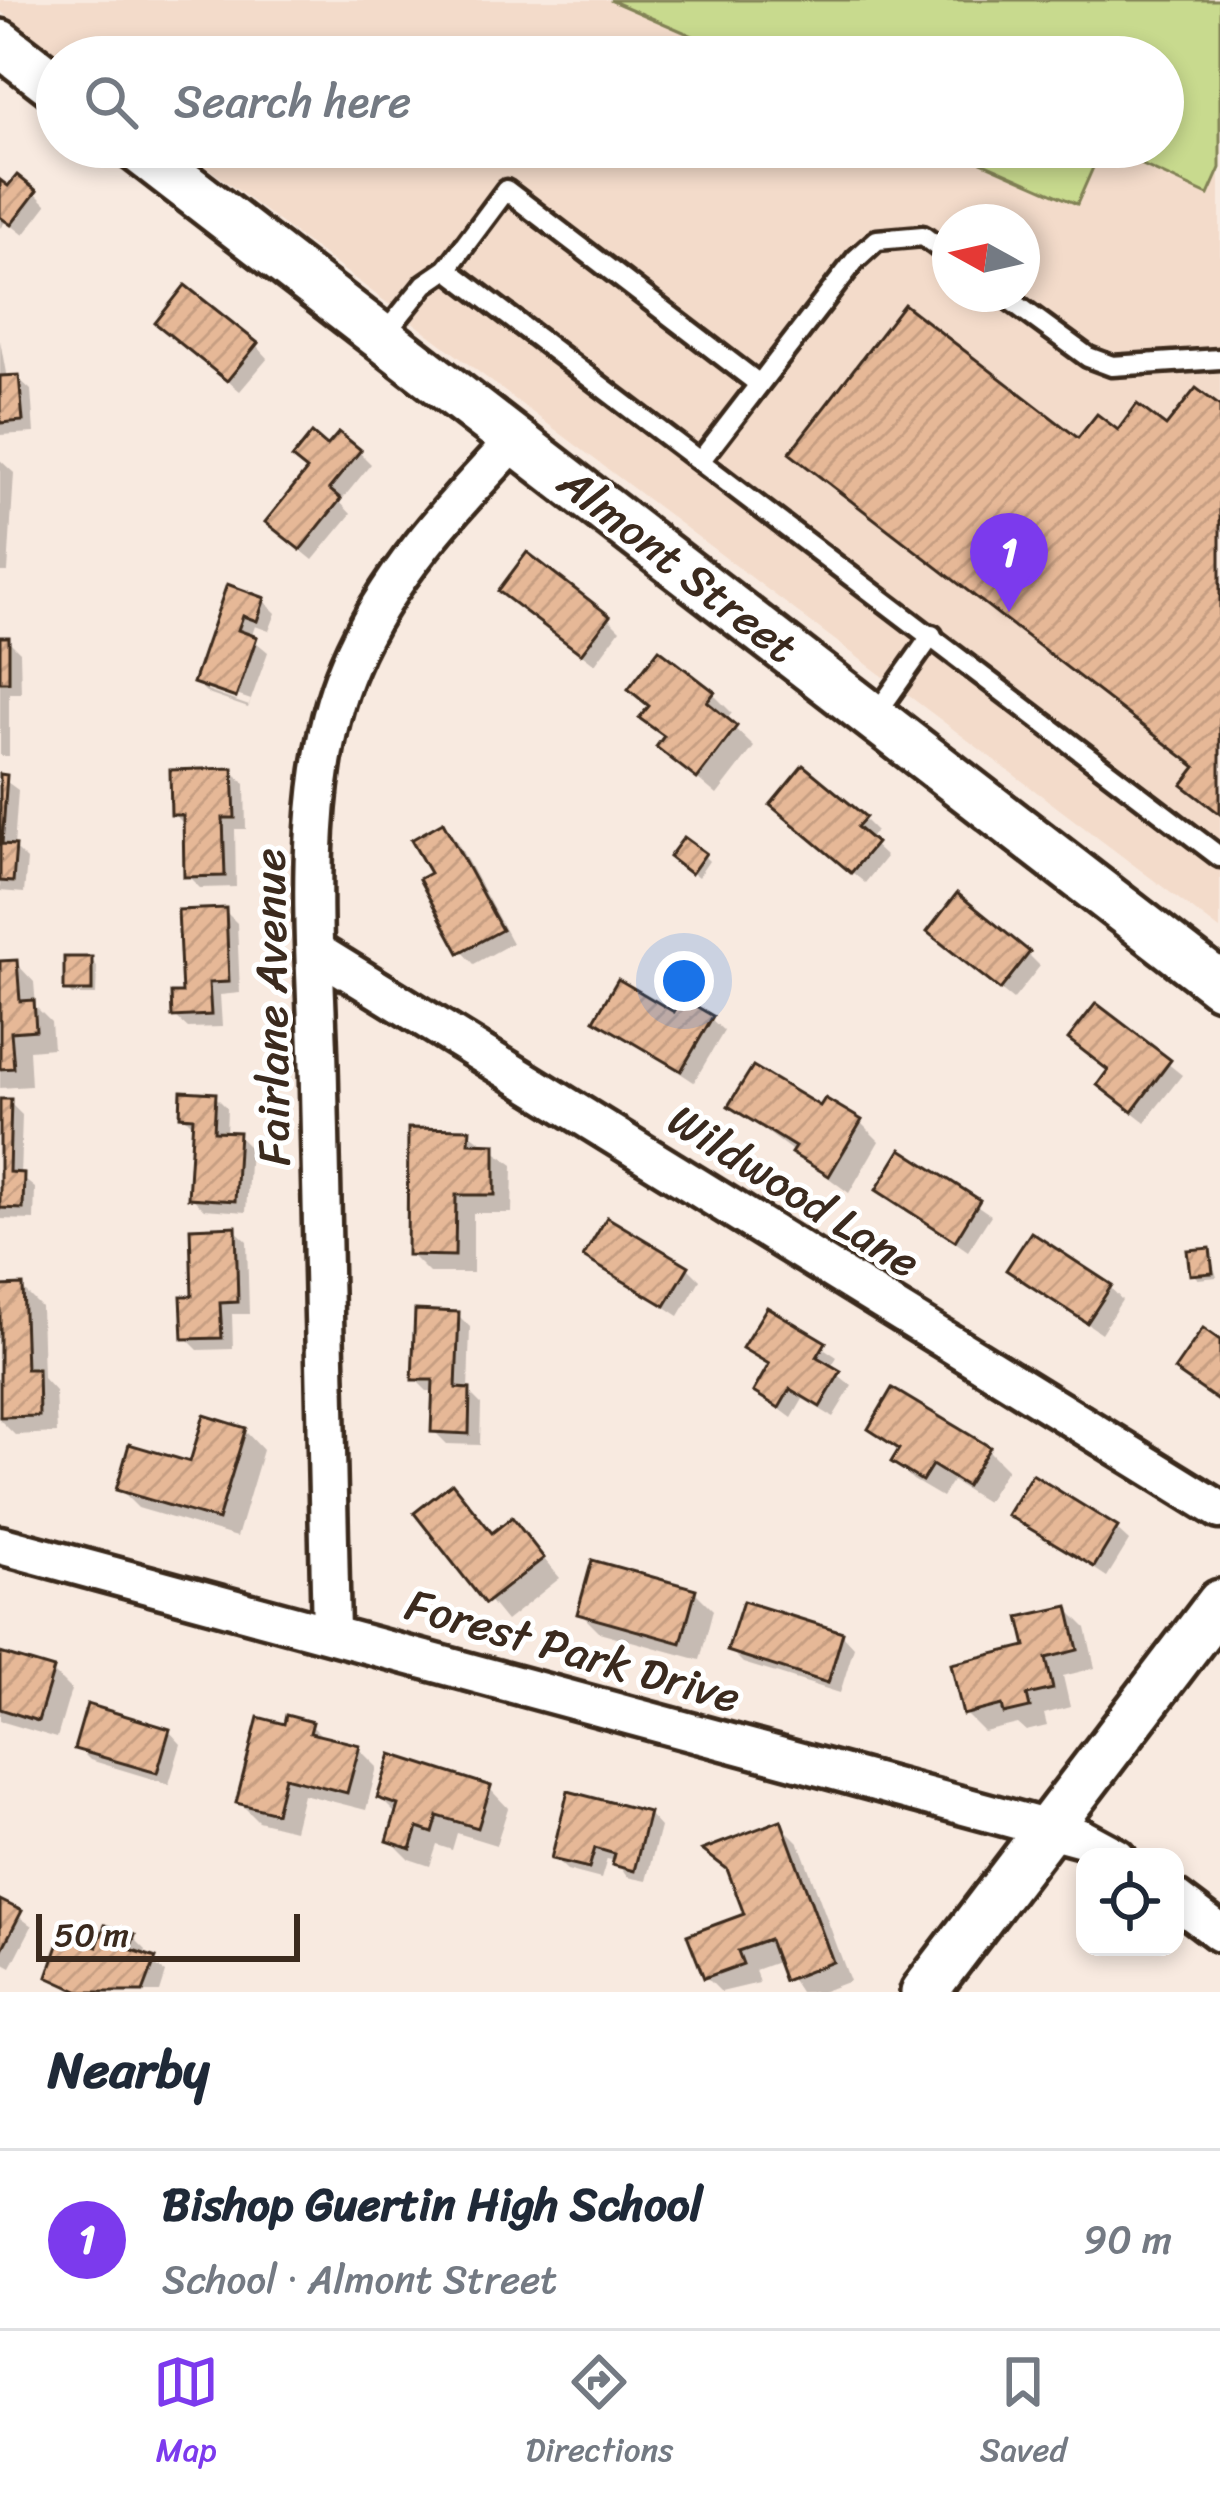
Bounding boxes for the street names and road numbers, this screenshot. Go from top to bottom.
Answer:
street label: Almont Street [539,444,816,685]
street label: Fairlane Avenue [229,847,315,1167]
street label: Wildwood Lane [651,1081,937,1301]
street label: Forest Park Drive [396,1565,750,1737]

